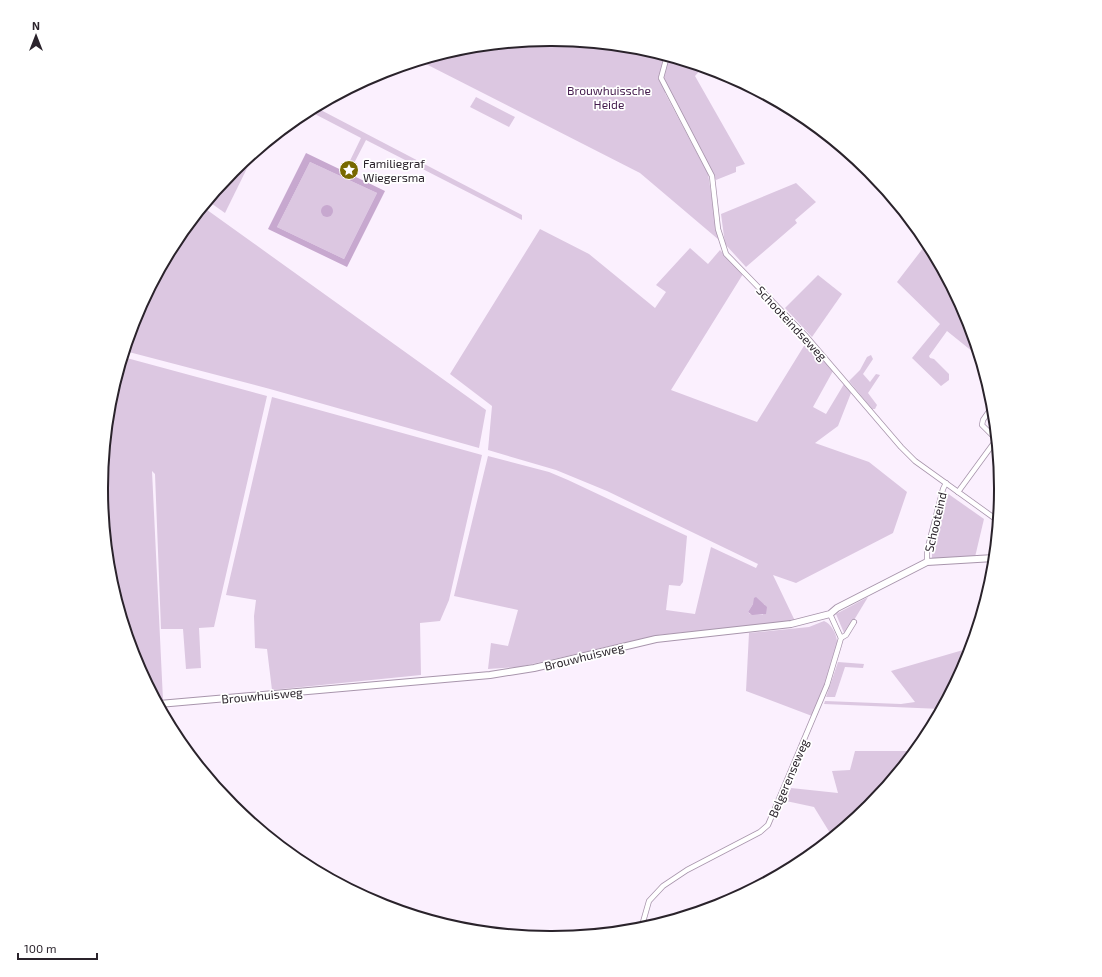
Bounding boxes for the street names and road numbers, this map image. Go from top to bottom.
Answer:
street label: Schooteindseweg [754,283,830,363]
street label: Schooteind [921,491,949,553]
street label: Brouwhuisweg [543,639,626,673]
street label: Brouwhuisweg [221,684,304,706]
street label: Belgerenseweg [765,736,811,819]

